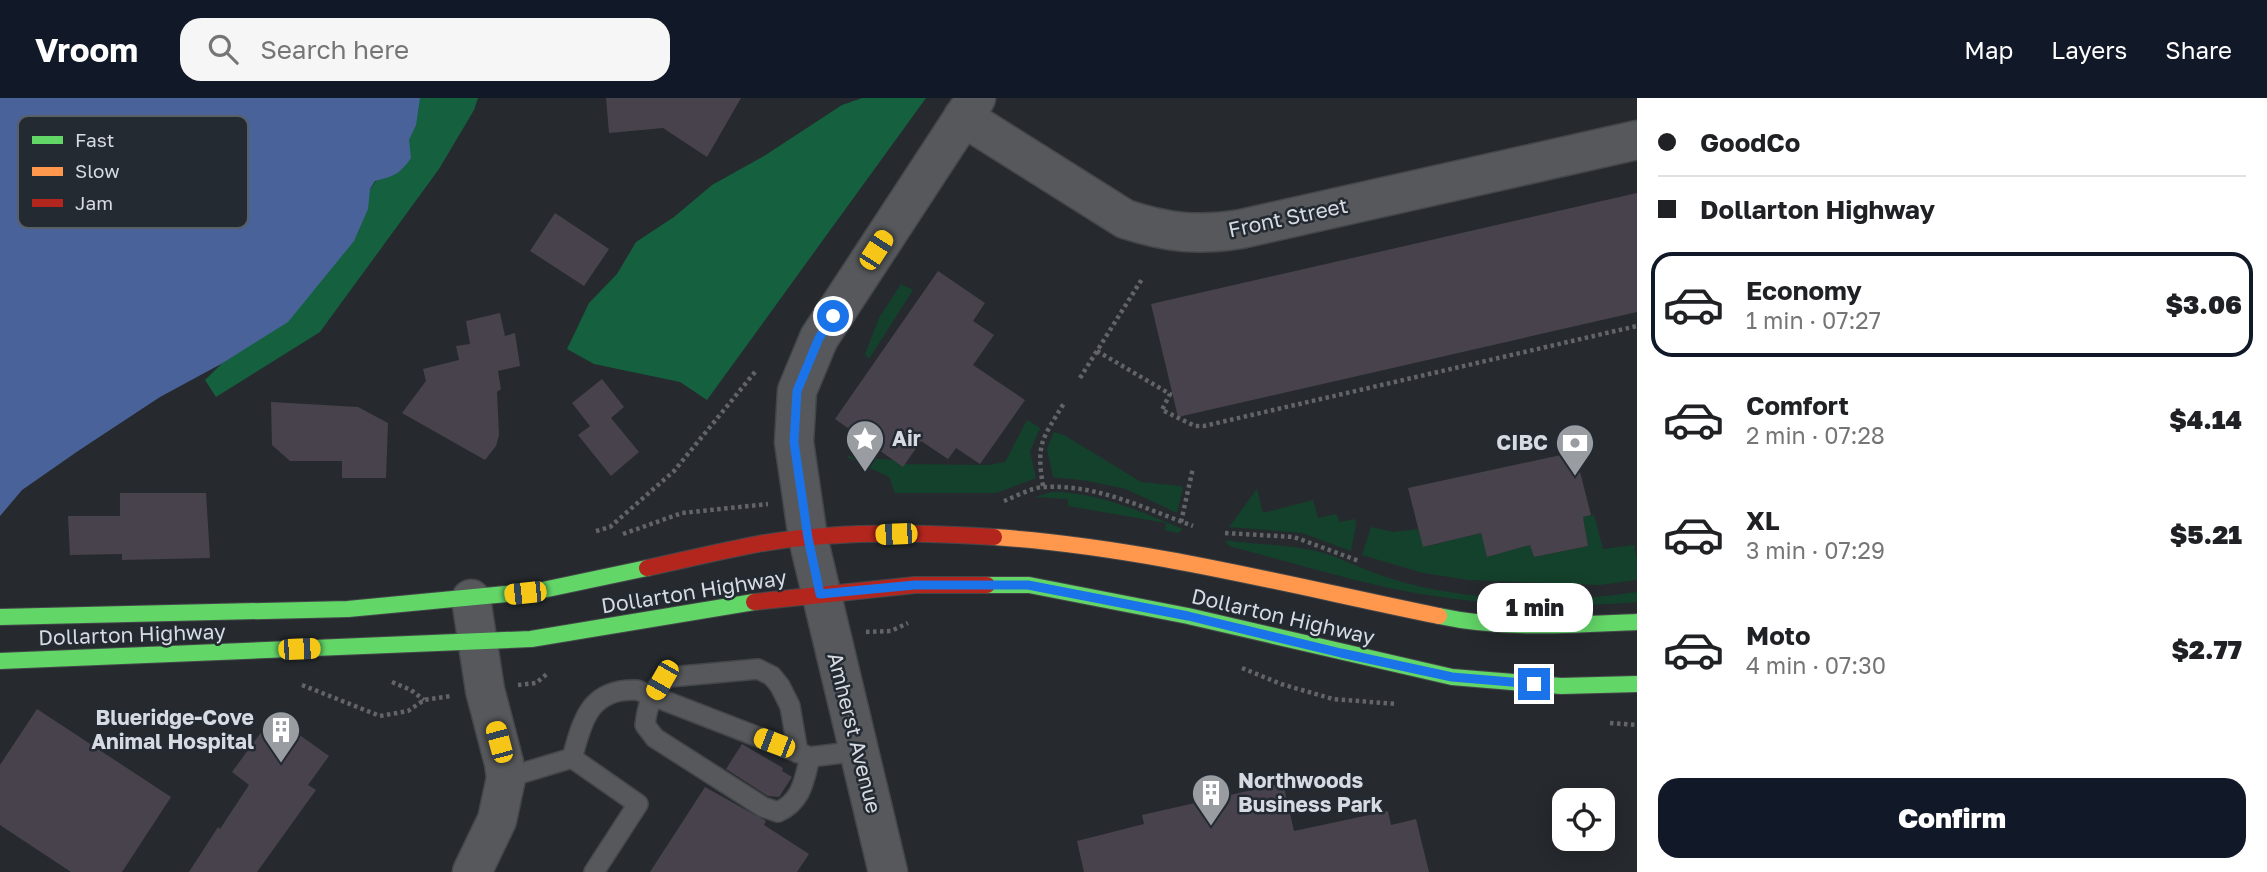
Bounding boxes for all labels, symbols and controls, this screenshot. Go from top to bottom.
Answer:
search box [180,18,670,81]
text: Vroom [35,30,138,69]
icon: search [204,30,242,68]
text: Search here [260,34,409,65]
text: Map [1964,35,2013,64]
text: Layers [2051,35,2127,64]
text: Share [2165,35,2232,64]
legend [18,116,248,228]
text: GoodCo [1700,127,1800,158]
text: Fast [75,128,114,151]
text: Slow [75,159,120,182]
text: Jam [75,191,113,214]
street label: Front Street [1226,192,1350,242]
text: Dollarton Highway [1700,194,1935,225]
car [856,227,897,273]
icon: car [1662,273,1725,336]
text: Economy [1746,275,1862,306]
text: $3.06 [2166,289,2242,320]
route start [817,300,849,332]
text: 1 min · 07:27 [1746,306,1881,334]
icon: car [1662,388,1725,451]
text: Comfort [1746,390,1849,421]
text: $4.14 [2169,404,2242,435]
place icon: Air [844,418,886,473]
text: 2 min · 07:28 [1746,421,1885,449]
bank icon: CIBC [1554,422,1596,477]
place label: Air [892,425,921,451]
place label: CIBC [1496,429,1548,455]
icon: car [1662,503,1725,566]
text: XL [1746,505,1780,536]
text: $5.21 [2170,519,2242,550]
car [875,523,918,545]
text: 3 min · 07:29 [1746,536,1885,564]
street label: Dollarton Highway [599,563,789,619]
car [504,580,547,606]
street label: Dollarton Highway [1189,582,1378,650]
callout: 1 min [1476,582,1592,632]
text: 1 min [1506,593,1564,621]
street label: Dollarton Highway [38,618,226,650]
icon: car [1662,618,1725,681]
text: Moto [1746,620,1811,651]
text: $2.77 [2171,634,2242,665]
car [278,638,321,660]
street label: Amherst Avenue [822,650,888,816]
text: 4 min · 07:30 [1746,651,1886,679]
car [643,657,682,703]
route end [1518,668,1550,700]
place label: Blueridge-Cove Animal Hospital [91,704,254,754]
building icon: Blueridge-Cove Animal Hospital [260,709,302,764]
car [484,719,515,765]
car [751,726,798,760]
place label: Northwoods Business Park [1238,767,1383,817]
building icon: Northwoods Business Park [1190,772,1232,827]
button: Confirm [1658,778,2246,858]
map controls [1552,788,1615,851]
button: locate [1552,788,1615,851]

